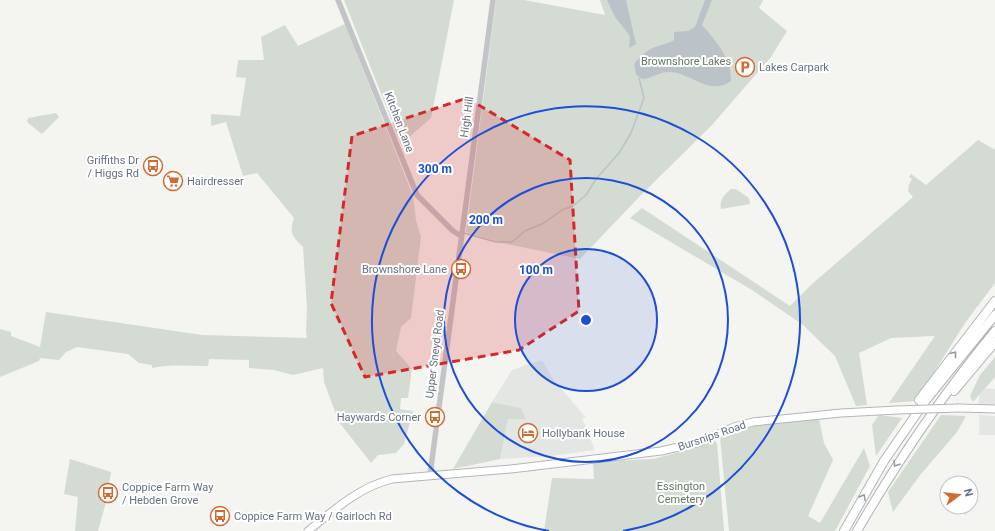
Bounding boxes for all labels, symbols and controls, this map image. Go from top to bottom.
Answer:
park label: Brownshore Lakes [641,55,731,68]
parking icon: Lakes Carpark [734,56,756,78]
place label: Lakes Carpark [759,61,829,74]
street label: Kitchen Lane [382,90,416,154]
street label: High Hill [458,96,476,138]
place label: Griffiths Dr / Higgs Rd [87,154,139,180]
bus stop icon: Griffiths Dr / Higgs Rd [142,155,164,177]
text: 300 m [418,162,452,176]
supermarket icon: Hairdresser [162,170,184,192]
place label: Hairdresser [187,175,244,188]
text: 200 m [469,213,503,227]
bus stop icon: Brownshore Lane [450,258,472,280]
place label: Brownshore Lane [362,263,447,276]
text: 100 m [519,263,553,277]
street label: Upper Sneyd Road [423,309,447,399]
centre of rings [579,313,593,327]
one-way arrow [949,351,956,358]
bus stop icon: Haywards Corner [424,406,446,428]
place label: Haywards Corner [337,411,421,424]
street label: Bursnips Road [676,418,748,454]
hotel icon: Hollybank House [517,422,539,444]
place label: Hollybank House [542,427,625,440]
one-way arrow [894,460,901,467]
north arrow [939,475,979,515]
park label: Essington Cemetery [657,480,705,506]
place label: Coppice Farm Way / Hebden Grove [122,481,214,507]
bus stop icon: Coppice Farm Way / Hebden Grove [97,482,119,504]
text: N [961,487,976,498]
one-way arrow [859,494,866,501]
bus stop icon: Coppice Farm Way / Gairloch Rd [209,505,231,527]
place label: Coppice Farm Way / Gairloch Rd [234,510,392,523]

